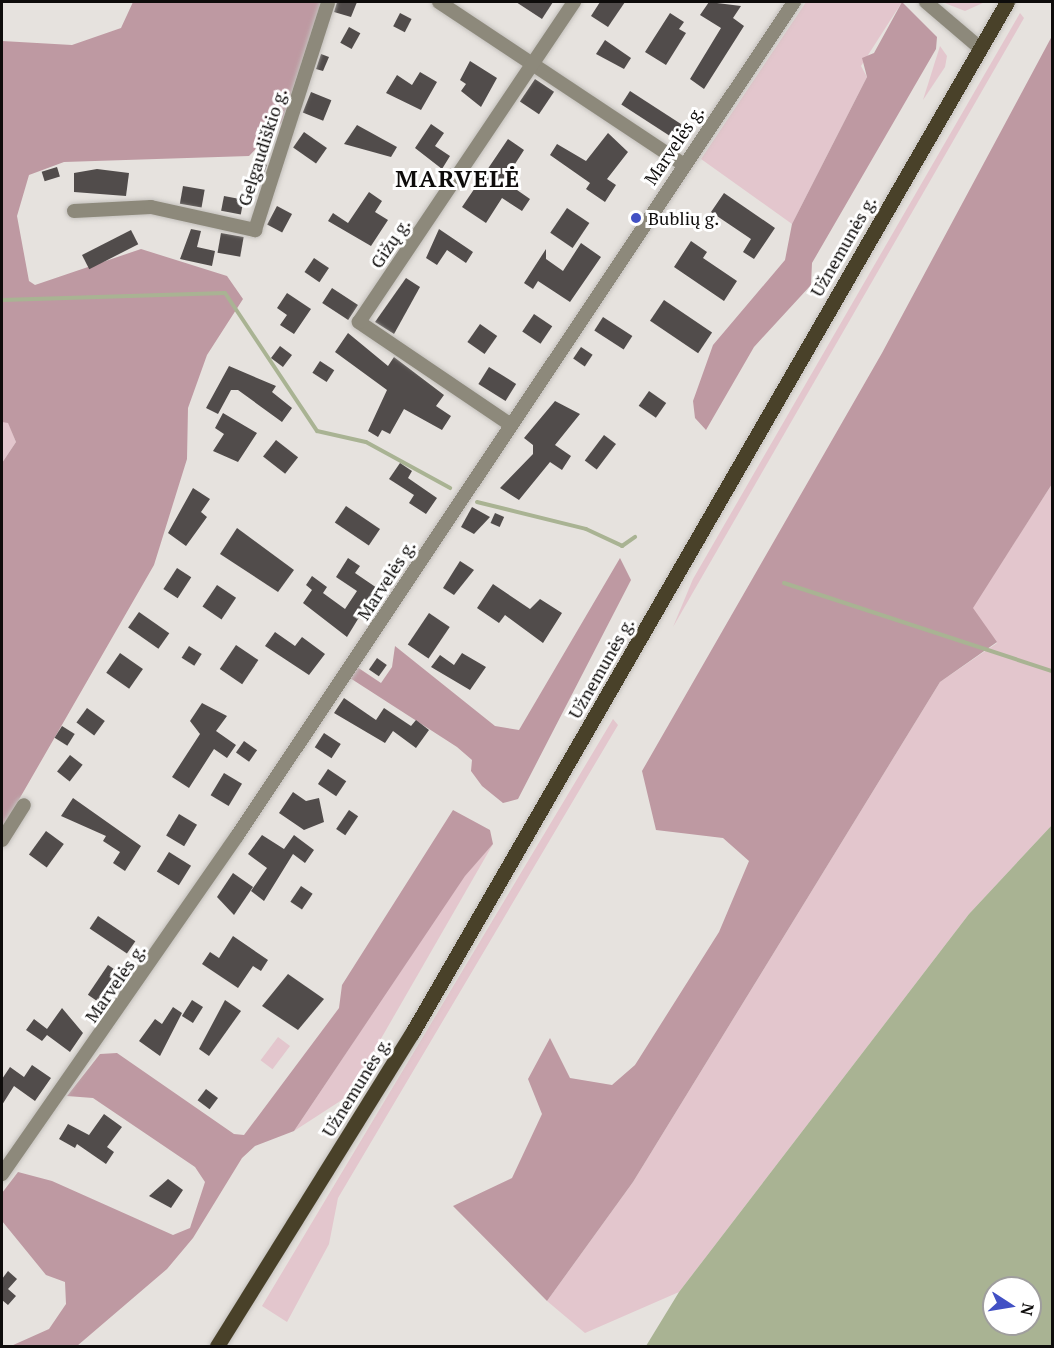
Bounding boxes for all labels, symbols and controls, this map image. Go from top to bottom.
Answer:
street label: Gelgaudiškio g. [233,85,291,209]
street label: Marvelės g. [640,101,708,189]
district label: MARVELĖ [395,165,521,193]
street label: Užnemunės g. [805,192,881,300]
place label: Bublių g. [648,207,719,229]
marker: Bublių g. [629,211,643,225]
street label: Gižų g. [365,214,415,272]
street label: Marvelės g. [352,536,420,624]
street label: Užnemunės g. [563,614,639,722]
street label: Marvelės g. [80,940,150,1026]
street label: Užnemunės g. [317,1033,395,1141]
north arrow [982,1276,1042,1336]
text: N [1016,1301,1040,1318]

